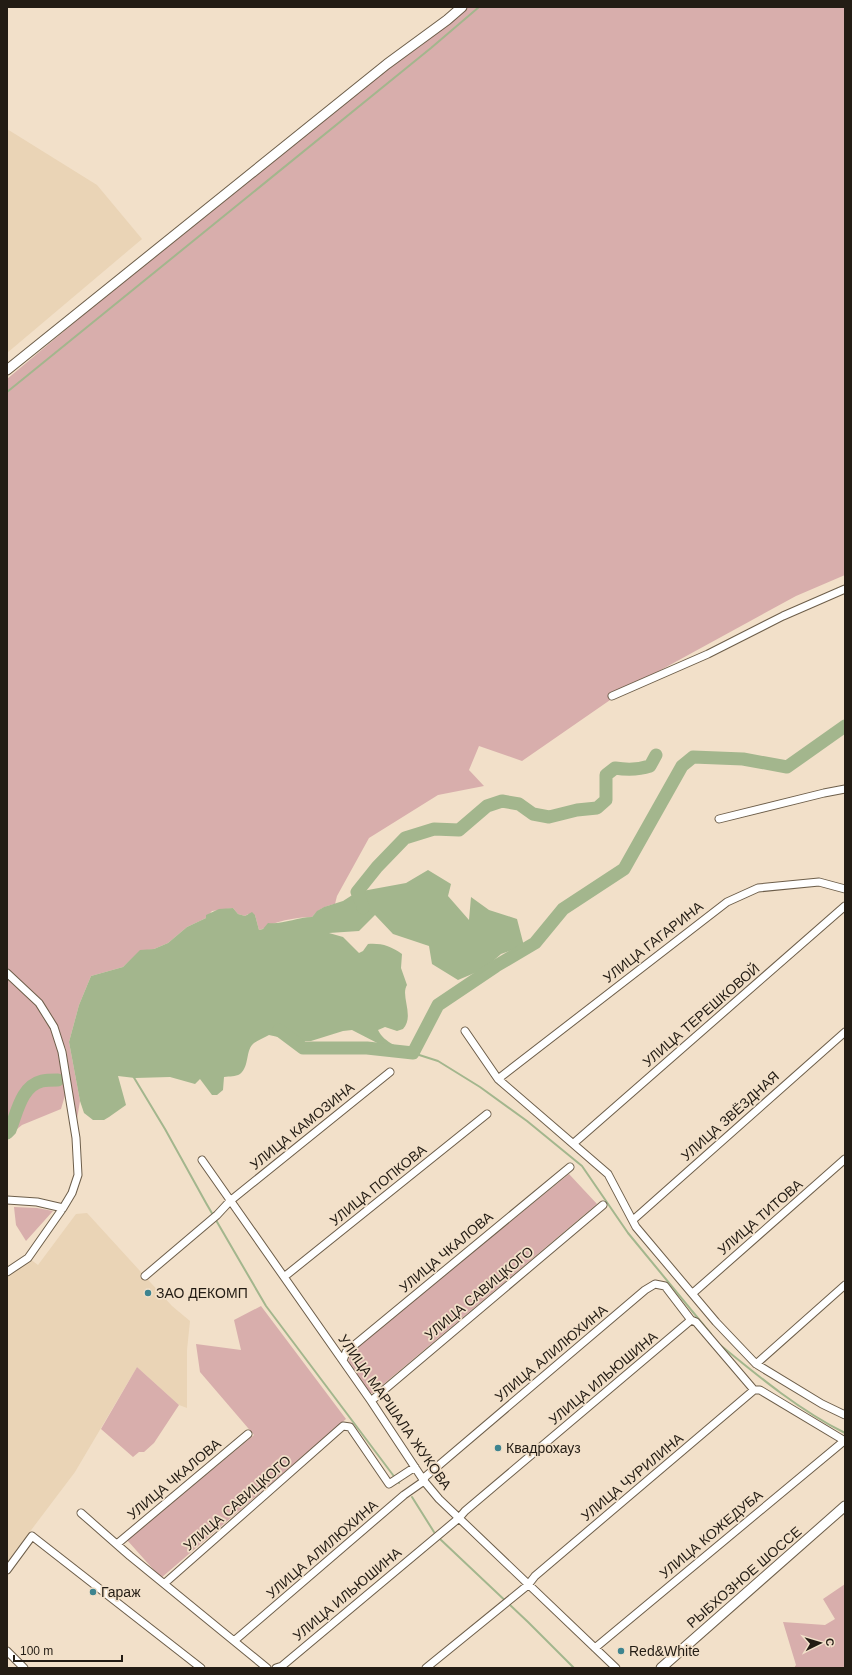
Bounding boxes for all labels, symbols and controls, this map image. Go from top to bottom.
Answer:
street label: УЛИЦА ГАГАРИНА [600,898,707,986]
street label: УЛИЦА ТЕРЕШКОВОЙ [639,959,763,1070]
street label: УЛИЦА ЗВЁЗДНАЯ [678,1068,782,1164]
street label: УЛИЦА КАМОЗИНА [247,1079,358,1173]
street label: УЛИЦА ПОПКОВА [327,1141,430,1229]
street label: УЛИЦА ТИТОВА [714,1175,806,1258]
street label: УЛИЦА ЧКАЛОВА [396,1208,496,1296]
street label: УЛИЦА САВИЦКОГО [421,1243,537,1343]
place label: ЗАО ДЕКОМП [156,1285,248,1301]
marker: ЗАО ДЕКОМП [143,1288,153,1298]
street label: УЛИЦА АЛИЛЮХИНА [492,1301,611,1405]
street label: УЛИЦА ИЛЬЮШИНА [546,1328,661,1428]
street label: УЛИЦА МАРШАЛА ЖУКОВА [335,1331,455,1493]
street label: УЛИЦА ЧУРИЛИНА [578,1429,687,1524]
street label: УЛИЦА ЧКАЛОВА [124,1435,224,1523]
place label: Квадрохауз [506,1440,581,1456]
marker: Квадрохауз [493,1443,503,1453]
street label: УЛИЦА САВИЦКОГО [180,1452,294,1554]
street label: УЛИЦА КОЖЕДУБА [657,1486,766,1582]
street label: УЛИЦА АЛИЛЮХИНА [263,1496,381,1602]
street label: РЫБХОЗНОЕ ШОССЕ [684,1523,804,1631]
street label: УЛИЦА ИЛЬЮШИНА [290,1544,405,1644]
place label: Гараж [101,1584,141,1600]
marker: Гараж [88,1587,98,1597]
north arrow [800,1623,840,1663]
scale bar [14,1637,122,1663]
text: С [824,1638,836,1647]
place label: Red&White [629,1643,700,1659]
text: 100 m [20,1644,53,1658]
marker: Red&White [616,1646,626,1656]

